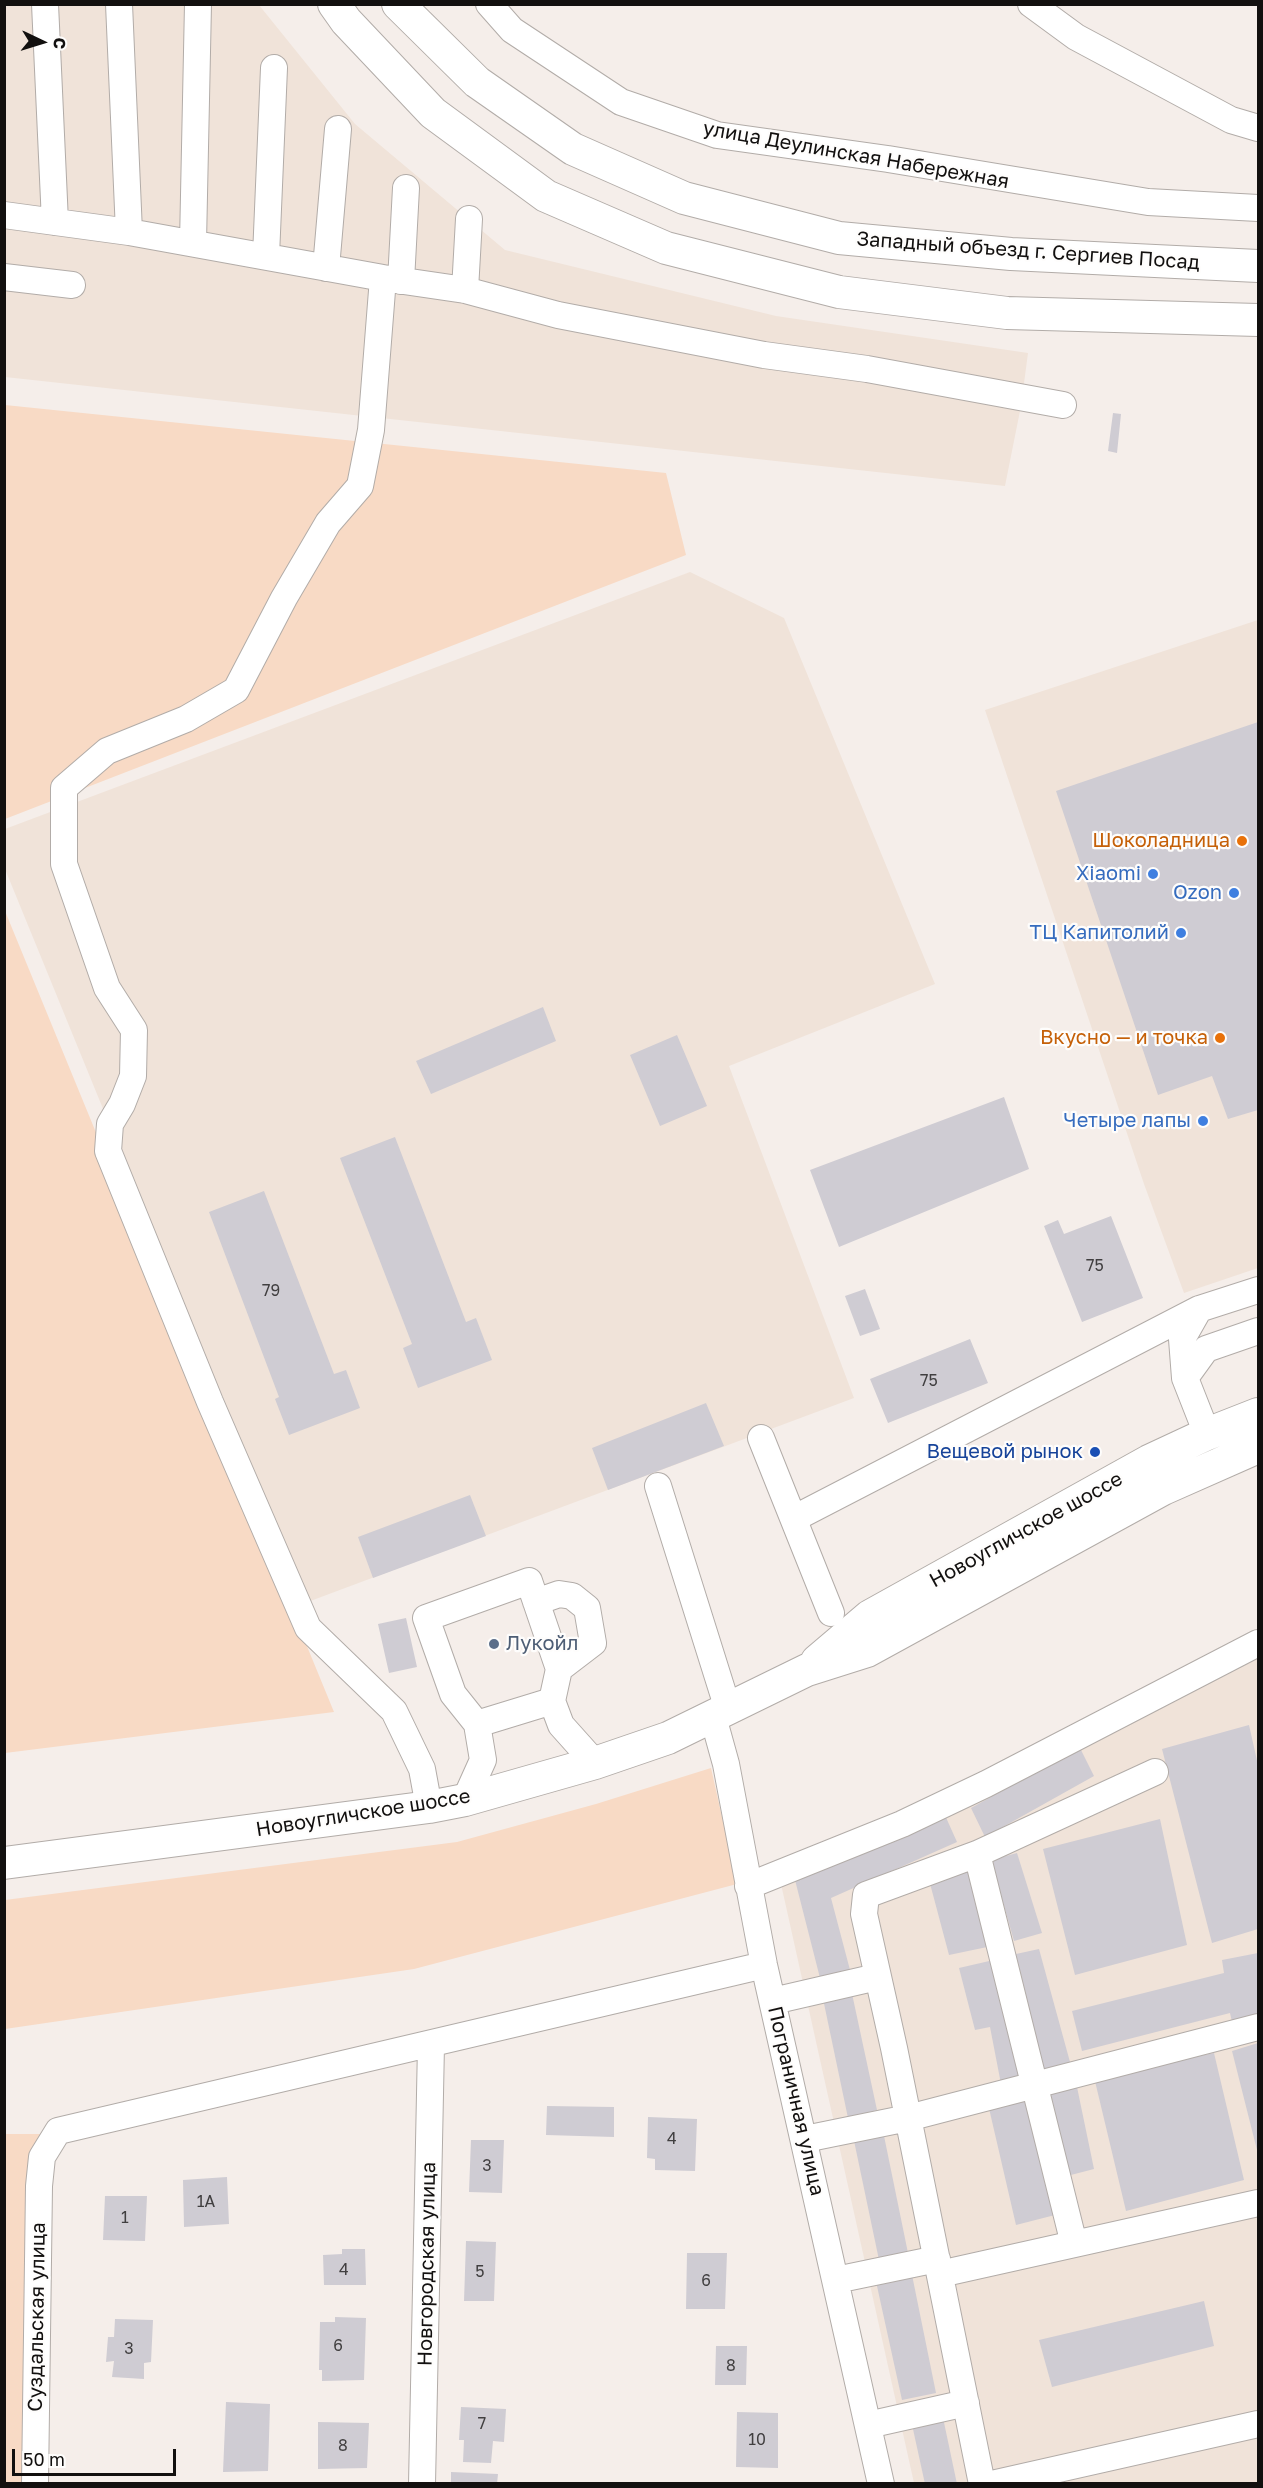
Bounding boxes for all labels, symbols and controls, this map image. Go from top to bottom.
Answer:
north arrow [12,12,72,72]
text: С [50,37,70,50]
street label: улица Деулинская Набережная [701,116,1011,194]
street label: Западный объезд г. Сергиев Посад [855,227,1201,275]
place label: Шоколадница [1092,829,1230,853]
marker: Шоколадница [1235,834,1249,848]
place label: Xiaomi [1076,862,1141,886]
marker: Xiaomi [1146,867,1160,881]
place label: Ozon [1173,881,1222,905]
marker: Ozon [1227,886,1241,900]
place label: ТЦ Капитолий [1030,921,1169,945]
marker: ТЦ Капитолий [1174,926,1188,940]
place label: Вкусно — и точка [1040,1026,1208,1050]
marker: Вкусно — и точка [1213,1031,1227,1045]
place label: Четыре лапы [1063,1109,1191,1133]
marker: Четыре лапы [1196,1114,1210,1128]
house number: 75 [1086,1256,1104,1276]
house number: 79 [262,1281,280,1301]
house number: 75 [920,1371,938,1391]
place label: Вещевой рынок [927,1440,1083,1464]
marker: Вещевой рынок [1088,1445,1102,1459]
street label: Новоугличское шоссе [925,1467,1127,1593]
place label: Лукойл [506,1632,578,1656]
marker: Лукойл [487,1637,501,1651]
street label: Новоугличское шоссе [254,1784,472,1842]
street label: Пограничная улица [763,2004,829,2198]
house number: 4 [667,2129,677,2149]
house number: 3 [482,2156,492,2176]
street label: Новгородская улица [413,2162,441,2366]
house number: 1А [197,2192,215,2212]
house number: 1 [121,2208,129,2228]
street label: Суздальская улица [23,2222,51,2412]
house number: 4 [339,2260,349,2280]
house number: 5 [475,2262,485,2282]
house number: 6 [701,2271,711,2291]
house number: 6 [333,2336,343,2356]
house number: 3 [124,2339,134,2359]
house number: 8 [726,2356,736,2376]
house number: 7 [478,2414,486,2434]
house number: 10 [748,2430,766,2450]
house number: 8 [338,2436,348,2456]
scale bar [15,2437,178,2475]
text: 50 m [23,2448,65,2470]

